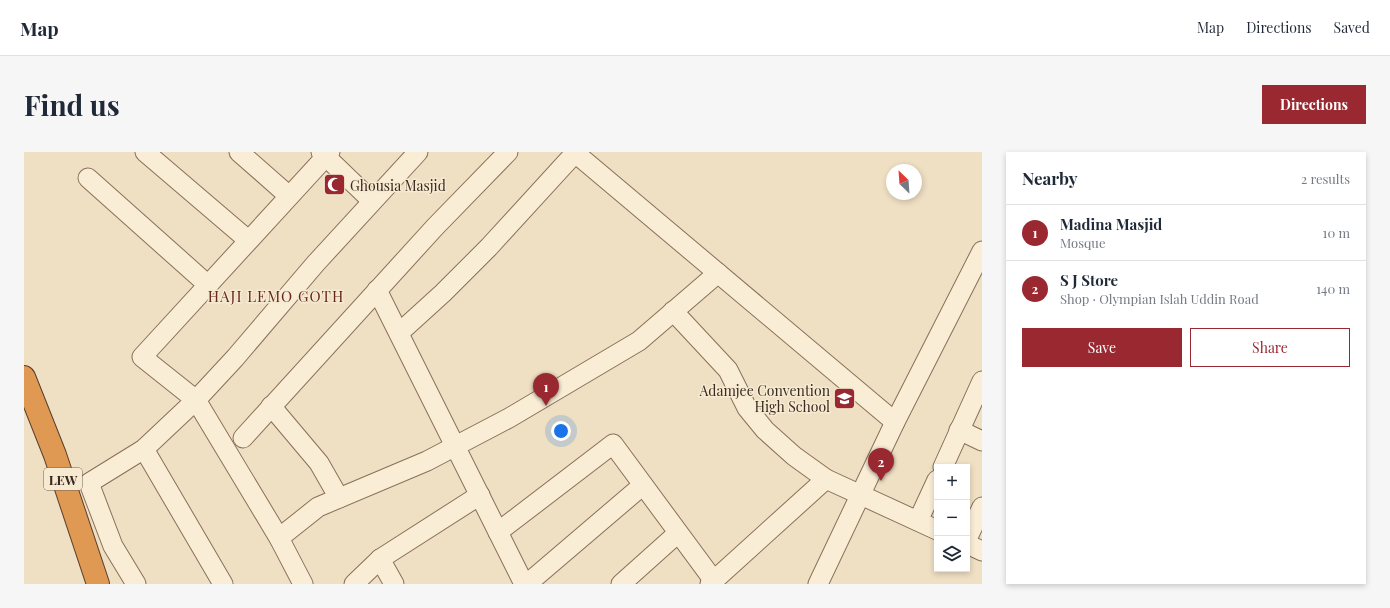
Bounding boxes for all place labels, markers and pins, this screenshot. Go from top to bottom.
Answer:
mosque icon: Ghousia Masjid [321,172,347,198]
place label: Ghousia Masjid [350,176,446,195]
pin: 1 [533,373,559,406]
place label: Adamjee Convention High School [698,381,831,416]
school or university icon: Adamjee Convention High School [832,385,858,411]
pin: 2 [868,448,894,481]

